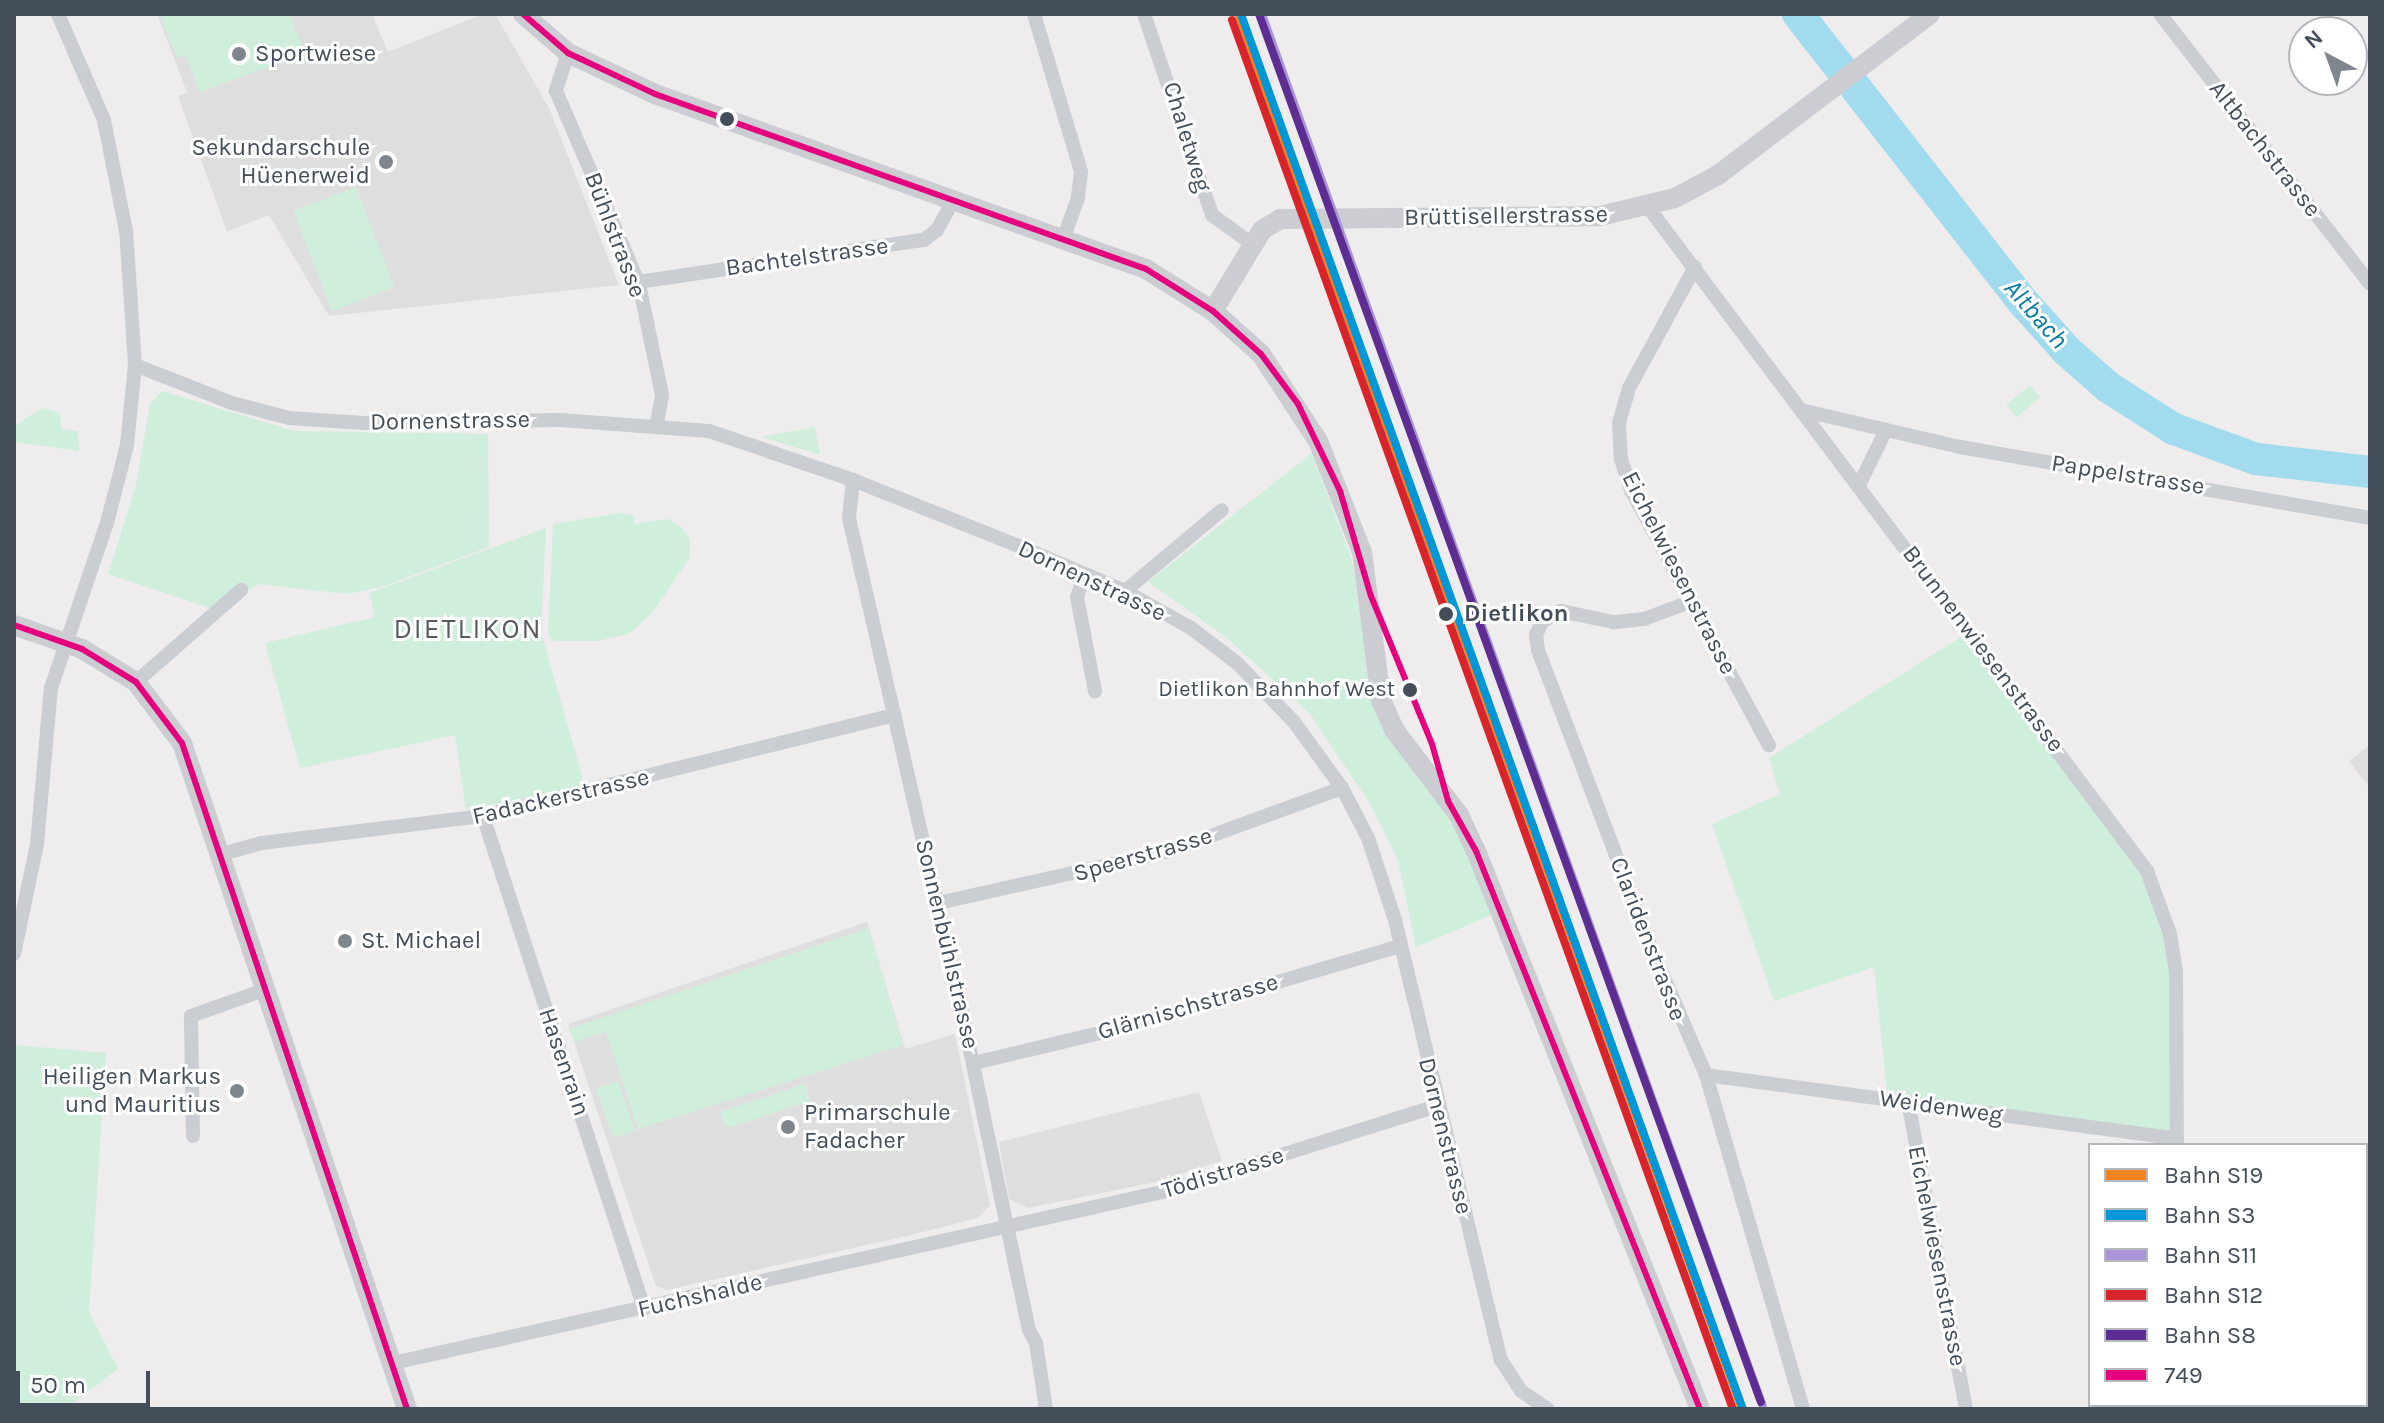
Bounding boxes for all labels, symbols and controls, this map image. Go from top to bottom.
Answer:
north arrow [2288,16,2368,96]
text: N [2299,24,2328,54]
place label: Sportwiese [255,40,376,68]
marker: Sportwiese [230,45,248,63]
street label: Altbachstrasse [2203,75,2327,223]
street label: Chaletweg [1157,78,1217,196]
unlabelled marker [719,111,735,127]
place label: Sekundarschule Hüenerweid [191,134,370,190]
marker: Sekundarschule Hüenerweid [377,153,395,171]
street label: Bühlstrasse [578,168,652,302]
street label: Brüttisellerstrasse [1404,200,1608,232]
street label: Bachtelstrasse [724,231,890,283]
water label: Altbach [1997,273,2075,355]
street label: Dornenstrasse [370,405,530,437]
street label: Pappelstrasse [2049,449,2207,501]
street label: Eichelwiesenstrasse [1615,467,1743,679]
street label: Dornenstrasse [1013,534,1171,628]
street label: Brunnenwiesenstrasse [1896,540,2070,758]
place label: Dietlikon [1464,600,1568,628]
marker: Dietlikon [1435,603,1457,625]
district label: DIETLIKON [393,612,543,646]
place label: Dietlikon Bahnhof West [1158,677,1395,703]
marker: Dietlikon Bahnhof West [1402,682,1418,698]
street label: Fadackerstrasse [470,763,652,831]
street label: Speerstrasse [1070,821,1216,889]
street label: Sonnenbühlstrasse [909,836,985,1052]
street label: Claridenstrasse [1604,853,1692,1025]
place label: St. Michael [361,927,481,955]
marker: St. Michael [336,932,354,950]
street label: Glärnischstrasse [1095,967,1281,1047]
street label: Hasenrain [532,1004,596,1120]
street label: Dornenstrasse [1412,1055,1478,1217]
place label: Heiligen Markus und Mauritius [43,1063,221,1119]
marker: Heiligen Markus und Mauritius [228,1082,246,1100]
street label: Weidenweg [1877,1084,2005,1130]
place label: Primarschule Fadacher [804,1099,951,1155]
marker: Primarschule Fadacher [779,1118,797,1136]
street label: Tödistrasse [1159,1141,1287,1205]
street label: Eichelwiesenstrasse [1902,1143,1972,1369]
legend [2088,1143,2368,1407]
text: Bahn S19 [2164,1161,2263,1189]
text: Bahn S3 [2164,1201,2255,1229]
text: Bahn S11 [2164,1241,2257,1269]
street label: Fuchshalde [635,1268,765,1324]
text: Bahn S12 [2164,1281,2263,1309]
text: Bahn S8 [2164,1321,2256,1349]
scale bar [20,1355,154,1405]
text: 749 [2164,1361,2203,1389]
text: 50 m [30,1371,86,1399]

